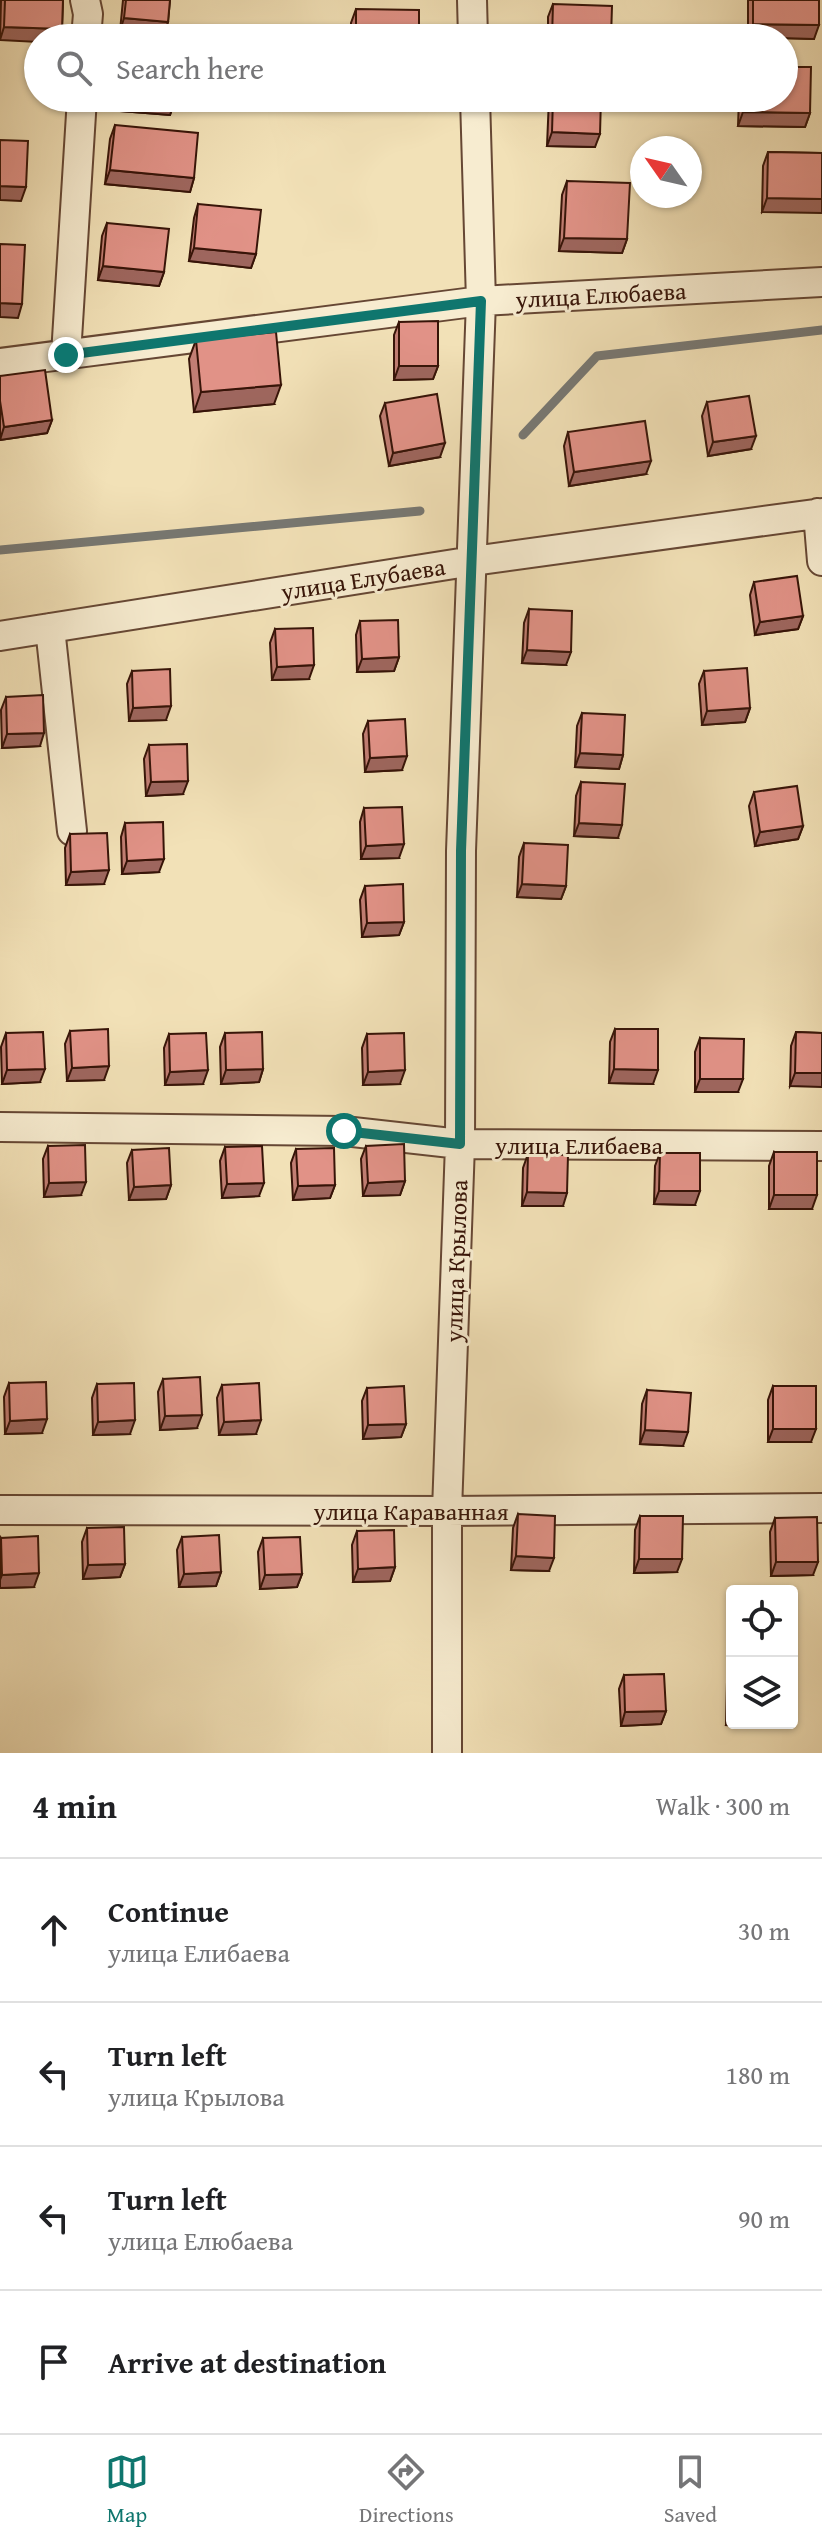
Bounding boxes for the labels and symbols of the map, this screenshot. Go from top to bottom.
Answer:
north arrow [630,136,702,208]
street label: улица Елюбаева [514,273,688,317]
route end [48,337,84,373]
street label: улица Елубаева [277,549,448,609]
route start [326,1113,362,1149]
street label: улица Елибаева [494,1128,663,1163]
street label: улица Крылова [436,1178,476,1344]
street label: улица Караванная [312,1494,509,1529]

